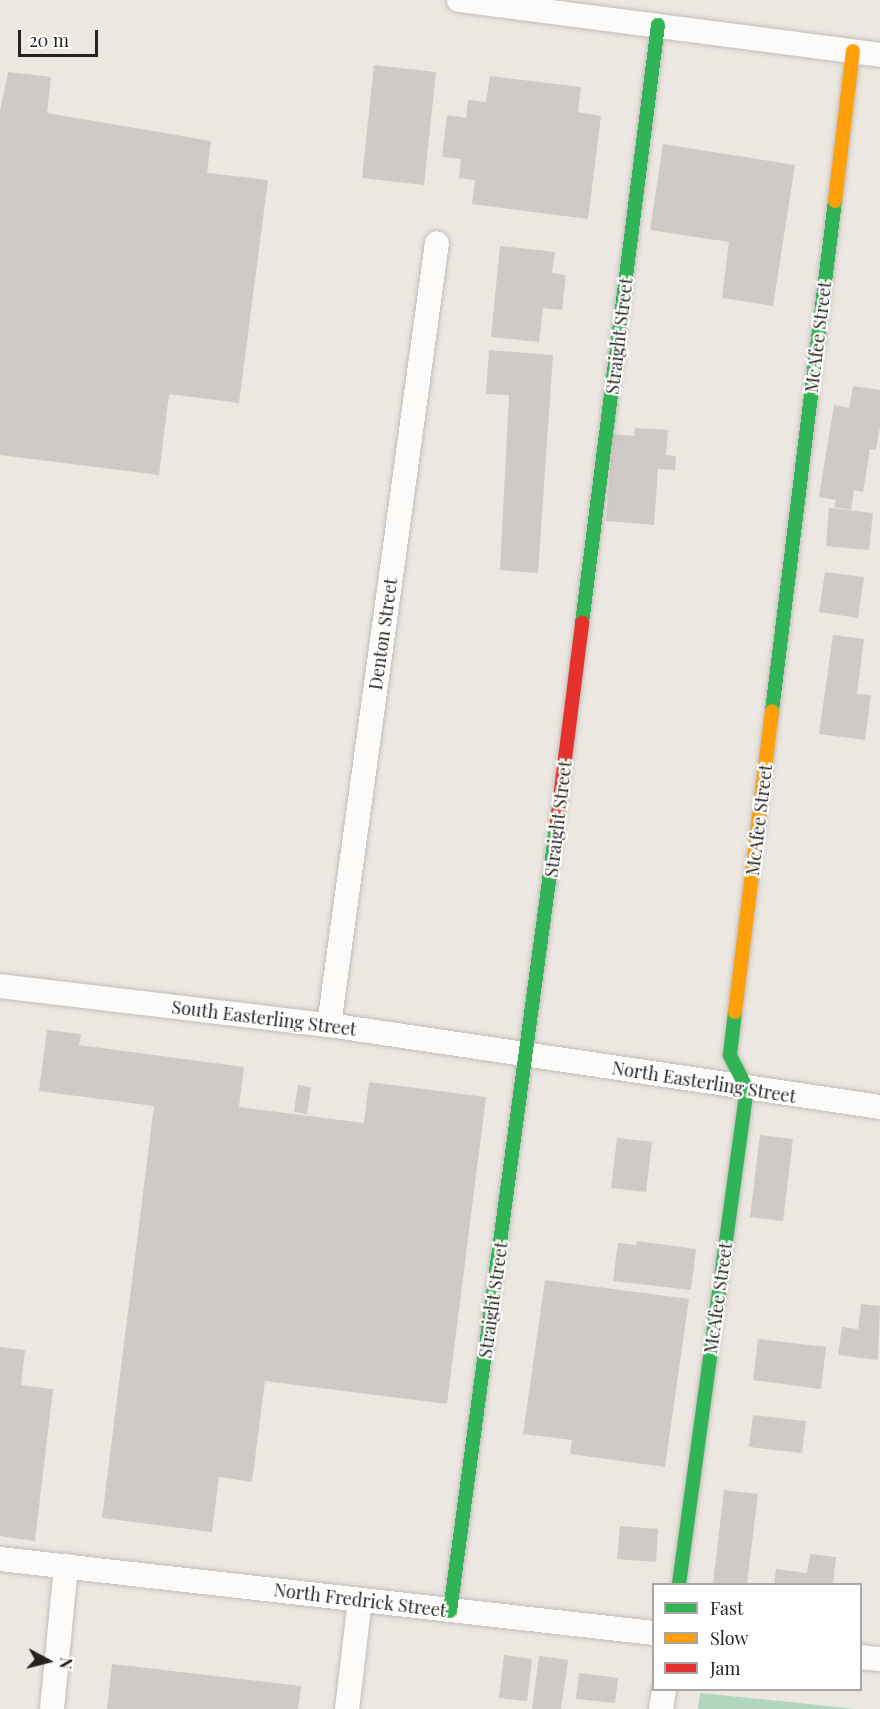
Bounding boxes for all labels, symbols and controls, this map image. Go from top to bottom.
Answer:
scale bar [21,18,100,56]
text: 20 m [29,28,69,52]
street label: Straight Street [601,276,637,396]
street label: McAfee Street [800,280,836,394]
street label: Denton Street [364,577,402,691]
street label: Straight Street [540,759,576,879]
street label: McAfee Street [741,763,777,877]
street label: South Easterling Street [170,996,358,1040]
street label: North Easterling Street [610,1057,798,1107]
street label: Straight Street [474,1240,512,1360]
street label: McAfee Street [700,1241,736,1355]
street label: North Fredrick Street [272,1579,448,1621]
legend [652,1583,862,1691]
text: Fast [710,1596,743,1620]
text: Slow [710,1626,748,1650]
north arrow [18,1631,78,1691]
text: N [55,1656,77,1670]
text: Jam [710,1656,740,1680]

